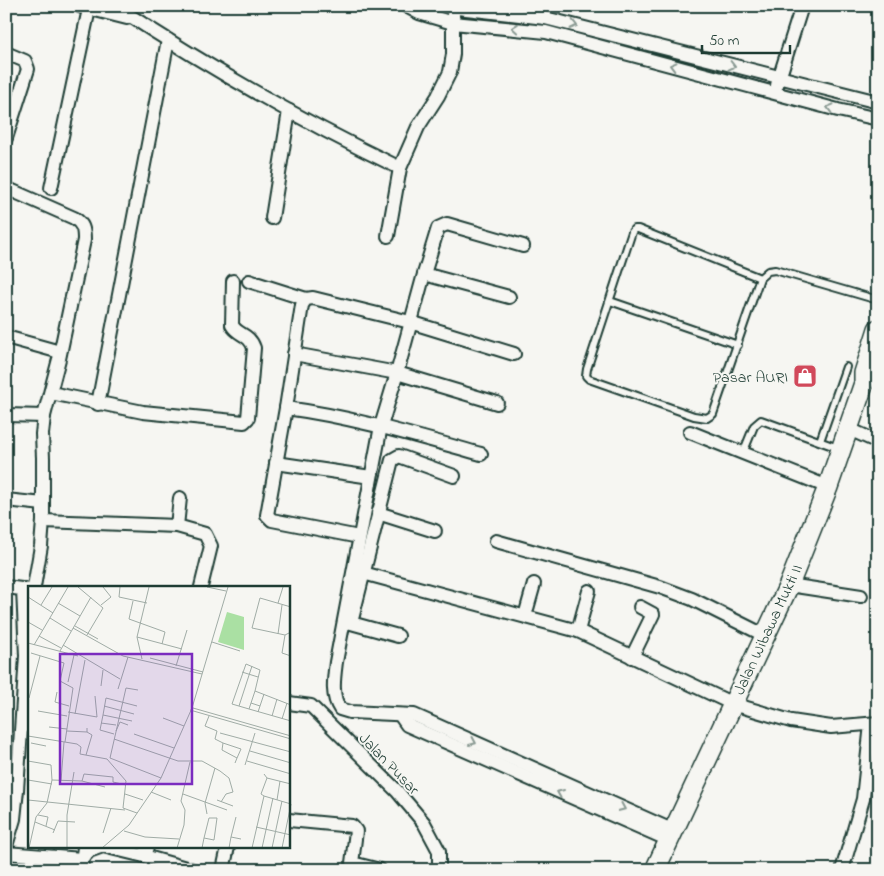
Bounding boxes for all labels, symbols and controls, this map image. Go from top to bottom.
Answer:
one-way arrow [570,19,579,30]
scale bar [702,22,789,54]
one-way arrow [511,23,519,34]
text: 50 m [709,30,740,52]
one-way arrow [727,60,735,70]
one-way arrow [669,61,678,72]
one-way arrow [826,103,835,114]
shop icon: Pasar AURI [792,363,818,389]
place label: Pasar AURI [713,366,788,390]
street label: Jalan Wibawa Mukti II [728,561,810,699]
inset map [28,586,290,848]
street label: Jalan Pusar [353,728,425,801]
one-way arrow [468,735,477,746]
one-way arrow [556,789,565,800]
one-way arrow [617,801,626,812]

